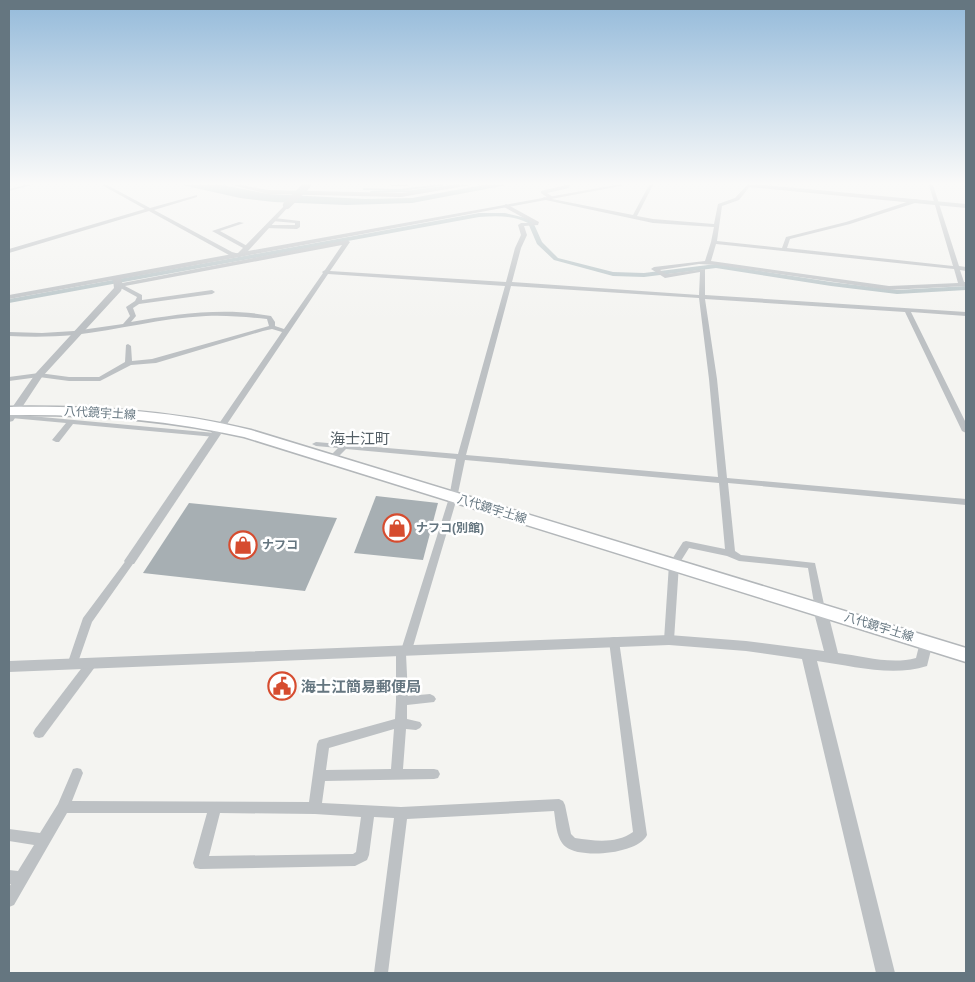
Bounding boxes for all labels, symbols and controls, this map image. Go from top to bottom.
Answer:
street label: 八代鏡宇土線 [64,404,136,422]
district label: 海士江町 [330,430,390,447]
street label: 八代鏡宇土線 [456,492,528,526]
shop icon: ナフコ(別館) [382,513,412,543]
place label: ナフコ(別館) [416,521,484,535]
shop icon: ナフコ [228,530,258,560]
place label: ナフコ [262,538,298,552]
street label: 八代鏡宇土線 [843,610,915,644]
public building icon: 海士江簡易郵便局 [267,671,297,701]
place label: 海士江簡易郵便局 [301,678,421,695]

